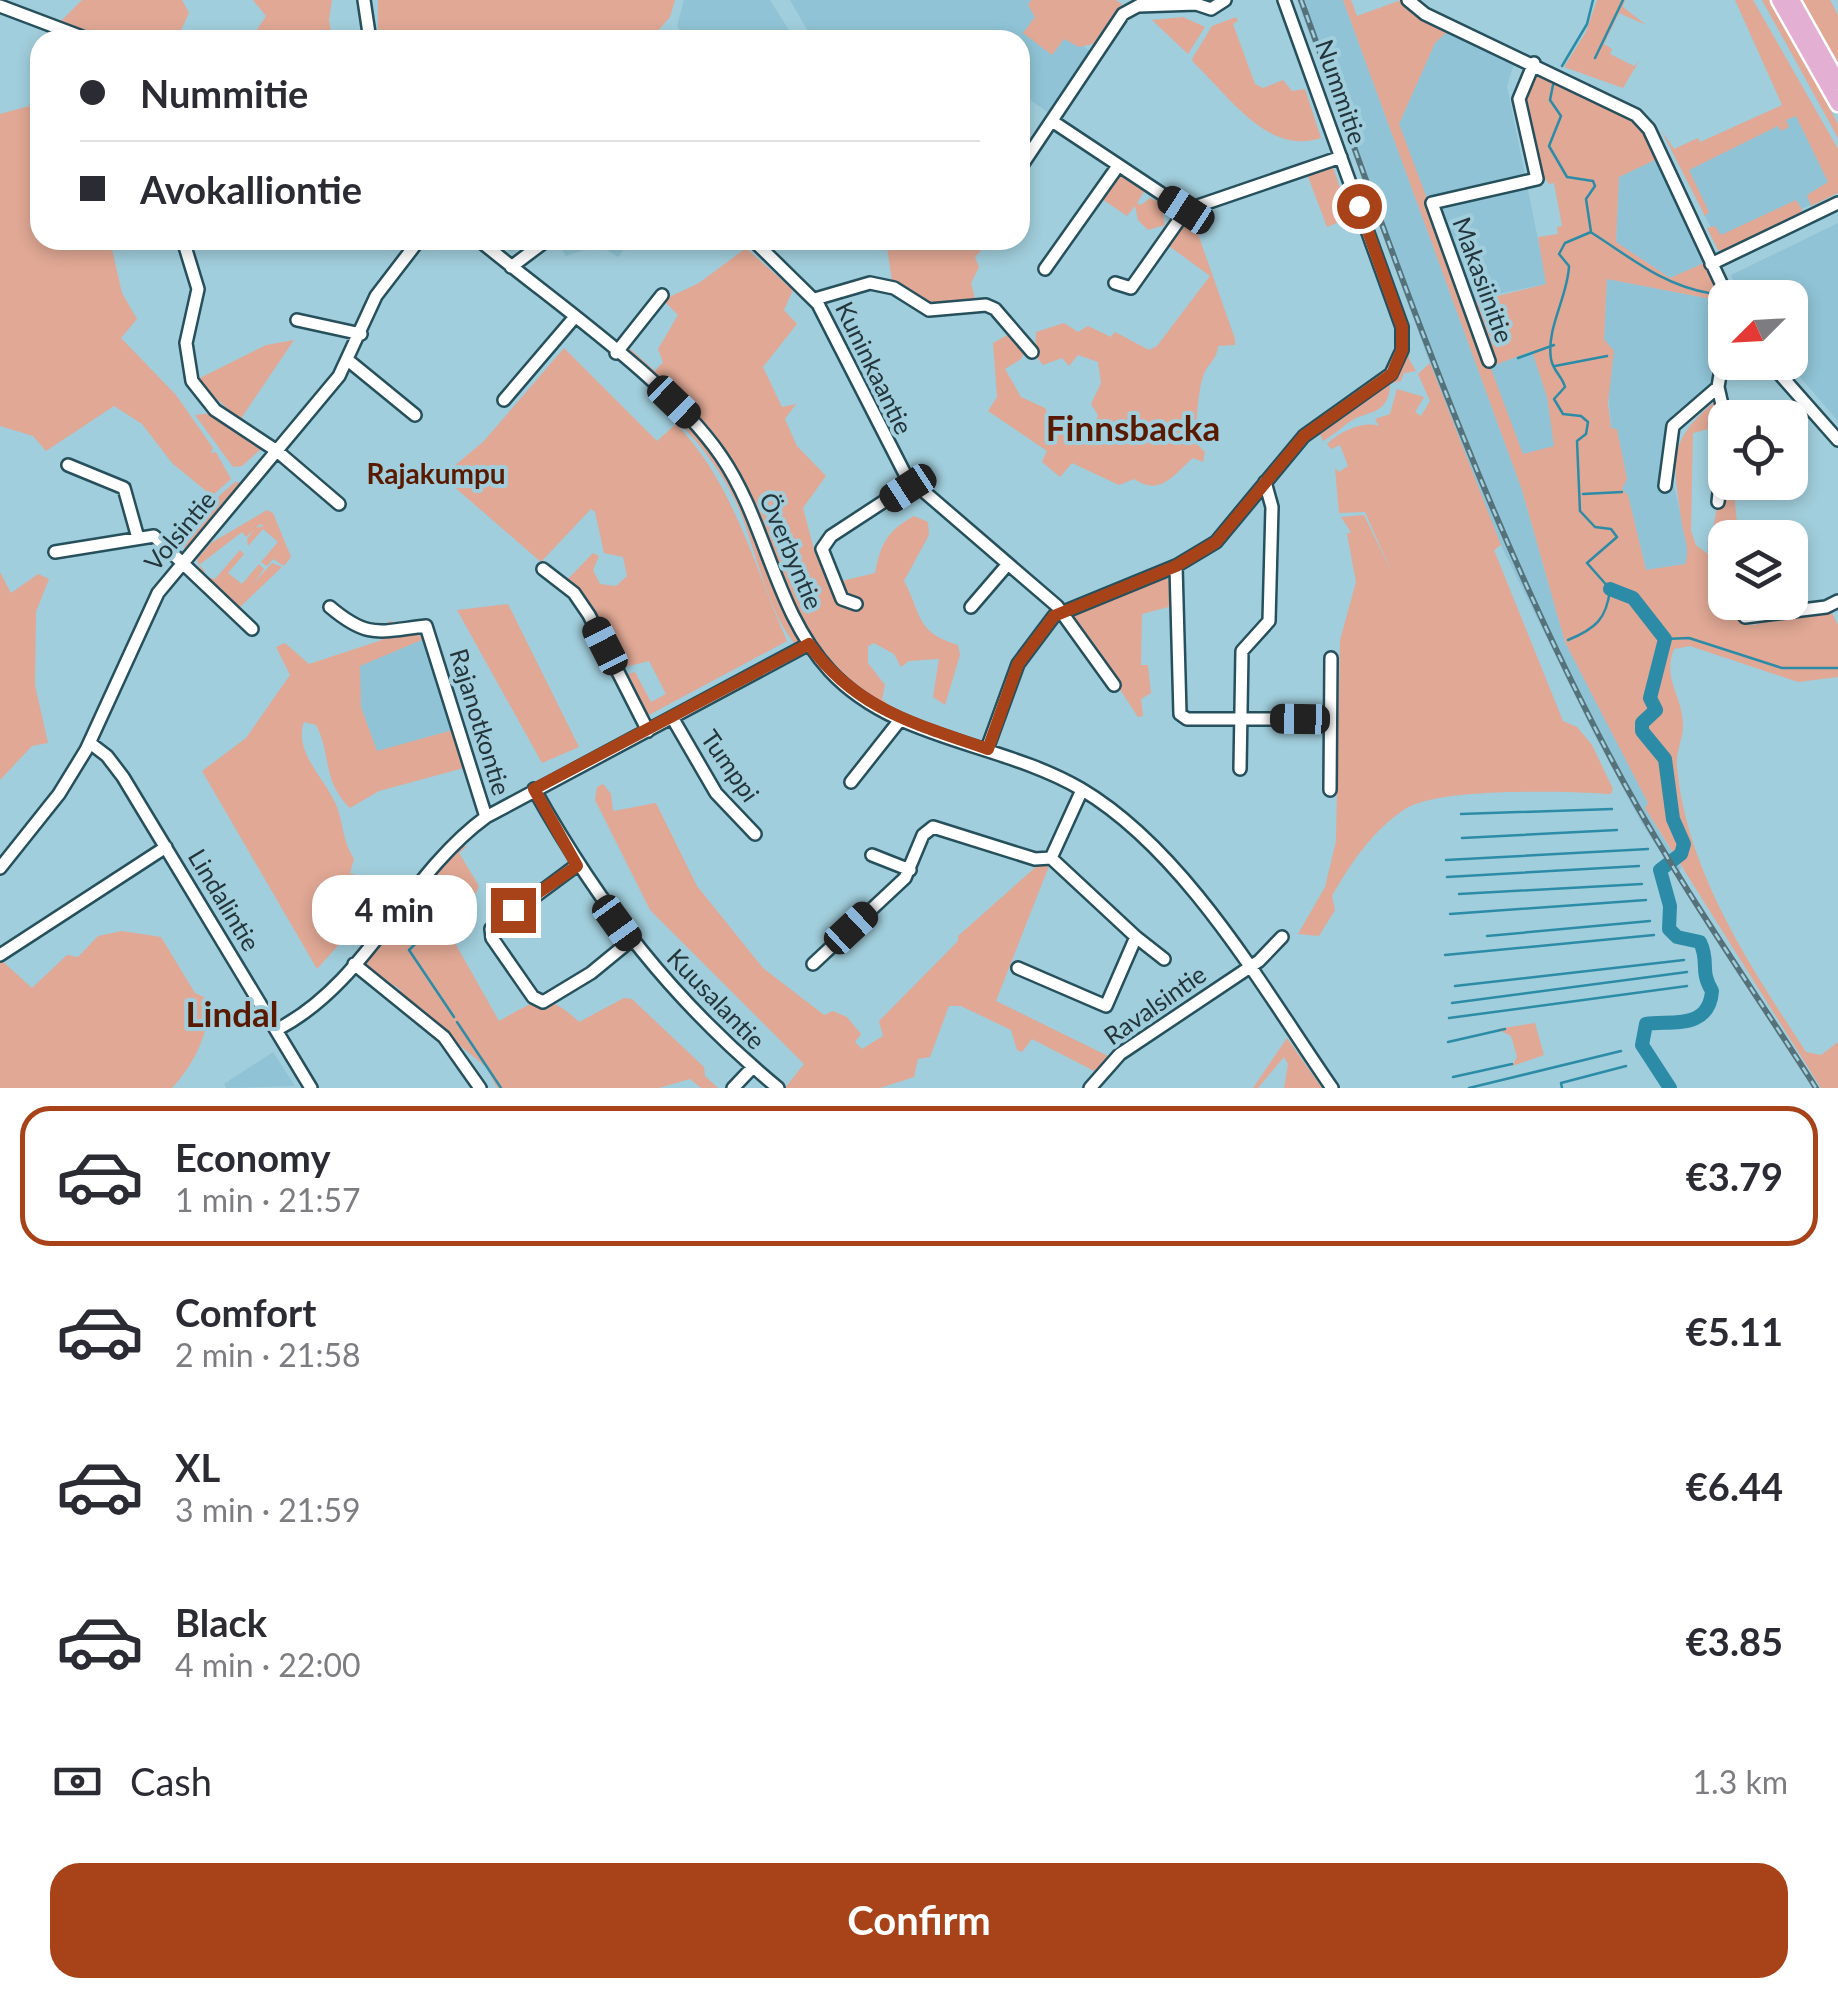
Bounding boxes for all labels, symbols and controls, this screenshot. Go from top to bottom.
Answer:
street label: Nummitie [1310,35,1374,148]
text: Nummitie [140,70,308,116]
text: Avokalliontie [140,166,362,212]
car [1153,181,1219,239]
route start [1337,184,1382,229]
street label: Makasiinitie [1447,213,1521,347]
north arrow [1708,280,1808,380]
map controls [1708,280,1808,620]
street label: Kuninkaantie [830,296,920,439]
car [642,370,706,434]
button: locate [1708,400,1808,500]
district label: Finnsbacka [1046,406,1220,448]
district label: Rajakumpu [366,456,506,490]
car [875,459,941,517]
street label: Volsintie [137,485,221,576]
street label: Överbyntie [754,488,830,613]
button: layers [1708,520,1808,620]
car [578,612,632,680]
street label: Rajanotkontie [444,645,517,799]
car [1270,703,1330,735]
street label: Tumppi [695,724,766,807]
street label: Lindalintie [183,843,267,956]
callout: 4 min [313,875,478,945]
route end [491,888,536,933]
text: 4 min [355,890,434,929]
car [587,890,647,956]
car [819,897,883,959]
street label: Kuusalantie [662,942,772,1055]
street label: Ravalsintie [1098,958,1211,1050]
district label: Lindal [185,992,279,1034]
icon: car [55,1131,145,1221]
text: Economy [175,1134,330,1180]
text: €3.79 [1686,1153,1783,1199]
text: 1 min · 21:57 [175,1180,361,1219]
icon: car [55,1286,145,1376]
text: Comfort [175,1289,316,1335]
text: €5.11 [1686,1308,1783,1354]
text: 2 min · 21:58 [175,1335,361,1374]
icon: car [55,1441,145,1531]
text: XL [175,1444,220,1490]
text: €6.44 [1686,1463,1783,1509]
text: 3 min · 21:59 [175,1490,361,1529]
icon: car [55,1596,145,1686]
text: Black [175,1599,267,1645]
text: €3.85 [1686,1618,1783,1664]
text: 4 min · 22:00 [175,1645,361,1684]
icon: cash [50,1754,105,1809]
text: Cash [130,1758,212,1804]
text: 1.3 km [1693,1762,1788,1801]
button: Confirm [50,1863,1788,1978]

